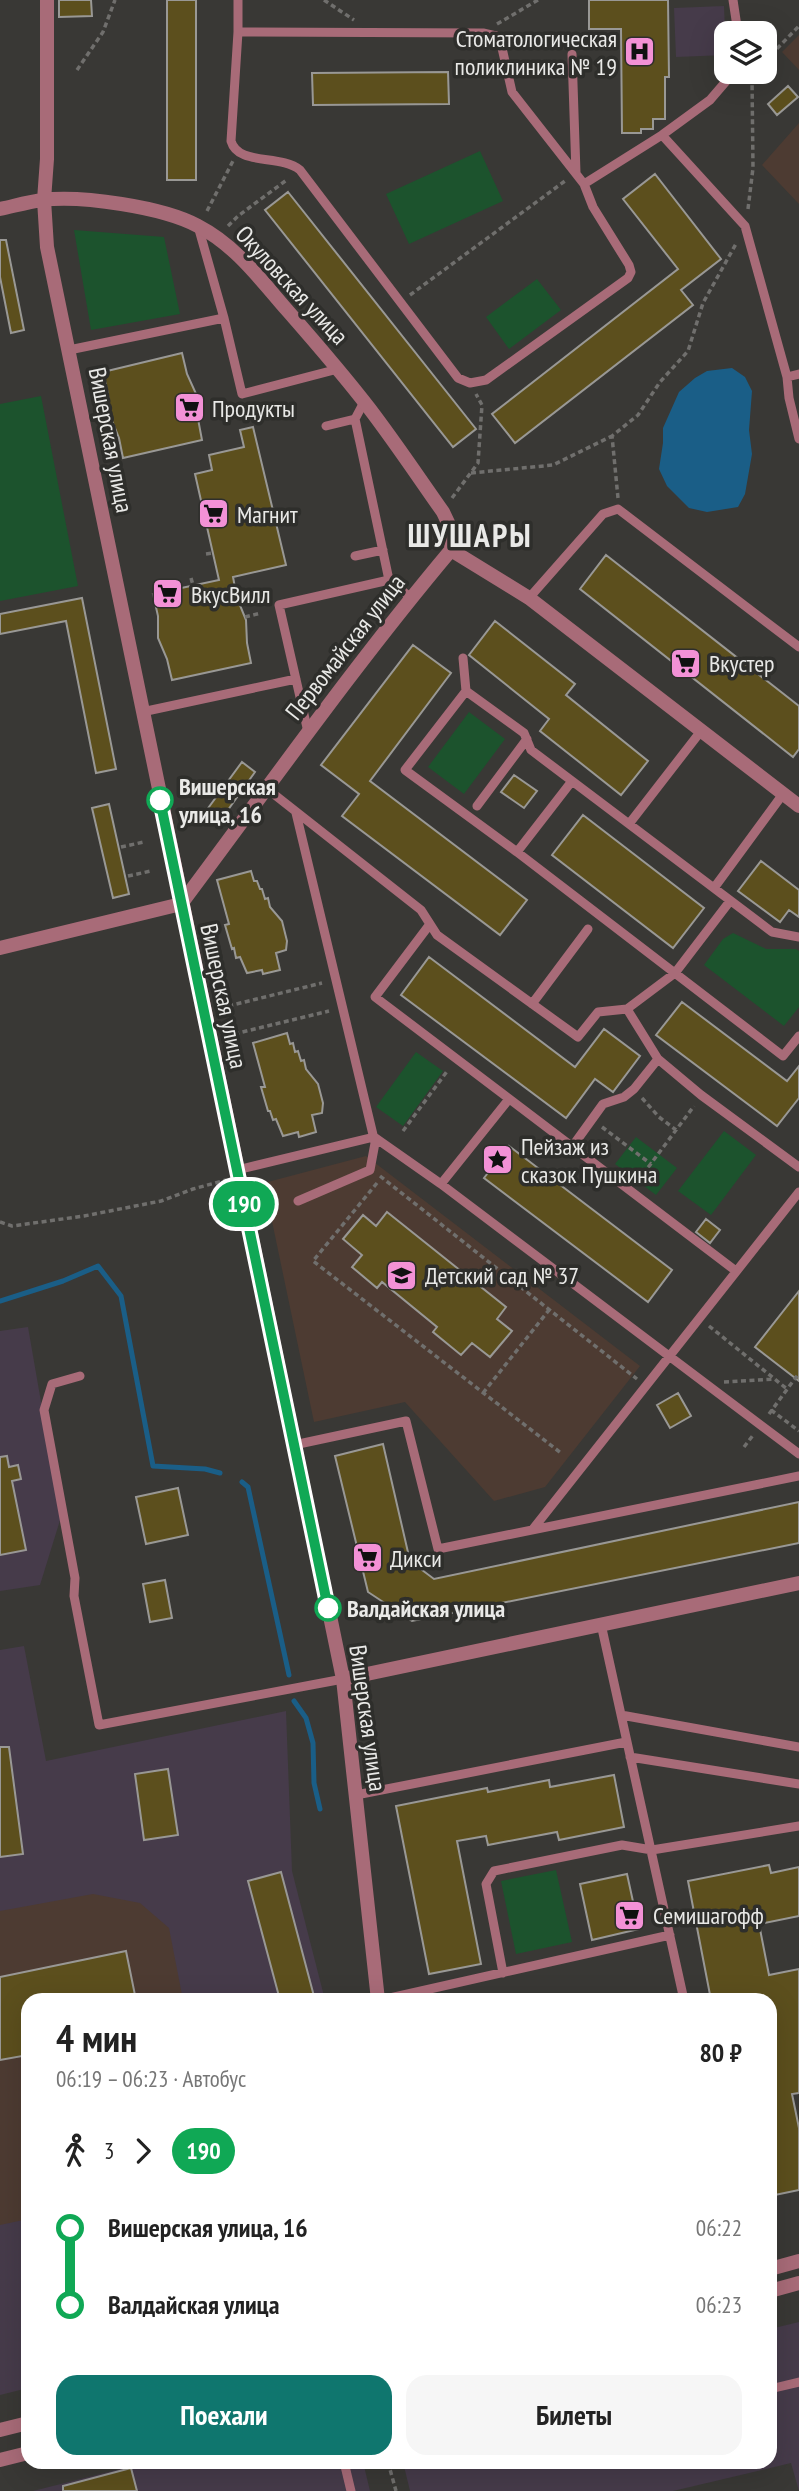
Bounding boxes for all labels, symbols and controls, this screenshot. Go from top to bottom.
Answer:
map controls [714,21,777,84]
button: layers [714,21,777,84]
place label: Стоматологическая поликлиника № 19 [455,23,617,82]
hospital icon: Стоматологическая поликлиника № 19 [623,35,657,69]
street label: Окуловская улица [229,219,355,351]
street label: Вишерская улица [82,365,140,515]
supermarket icon: Продукты [172,391,206,425]
place label: Продукты [212,393,295,424]
supermarket icon: Магнит [197,497,231,531]
place label: Магнит [237,499,298,530]
district label: ШУШАРЫ [407,514,533,556]
street label: Первомайская улица [278,568,412,726]
supermarket icon: ВкусВилл [151,577,185,611]
place label: ВкусВилл [191,579,270,610]
supermarket icon: Вкустер [669,646,703,680]
place label: Вкустер [709,648,775,679]
place label: Вишерская улица, 16 [178,771,276,830]
marker: Вишерская улица, 16 [147,787,173,813]
street label: Вишерская улица [194,921,254,1071]
place label: Пейзаж из сказок Пушкина [521,1131,657,1190]
place icon: Пейзаж из сказок Пушкина [481,1143,515,1177]
line badge: 190 [204,1181,284,1227]
text: 190 [227,1188,261,1219]
school or university icon: Детский сад № 37 [385,1258,419,1292]
place label: Детский сад № 37 [425,1260,579,1291]
supermarket icon: Дикси [350,1541,384,1575]
place label: Дикси [390,1543,442,1574]
place label: Валдайская улица [347,1593,505,1624]
marker: Валдайская улица [315,1595,341,1621]
street label: Вишерская улица [342,1643,394,1793]
supermarket icon: Семишагофф [613,1898,647,1932]
place label: Семишагофф [653,1900,764,1931]
text: 4 мин [56,2013,137,2062]
text: 80 ₽ [699,2036,742,2069]
text: 06:19 – 06:23 · Автобус [56,2064,246,2093]
icon: walk [56,2132,94,2170]
icon: forward [124,2132,162,2170]
text: 190 [186,2135,221,2166]
text: 3 [104,2136,114,2165]
text: Вишерская улица, 16 [108,2211,308,2244]
text: 06:22 [696,2213,742,2242]
text: Валдайская улица [108,2288,279,2321]
text: 06:23 [696,2290,742,2319]
button: Поехали [56,2375,392,2455]
button: Билеты [406,2375,742,2455]

